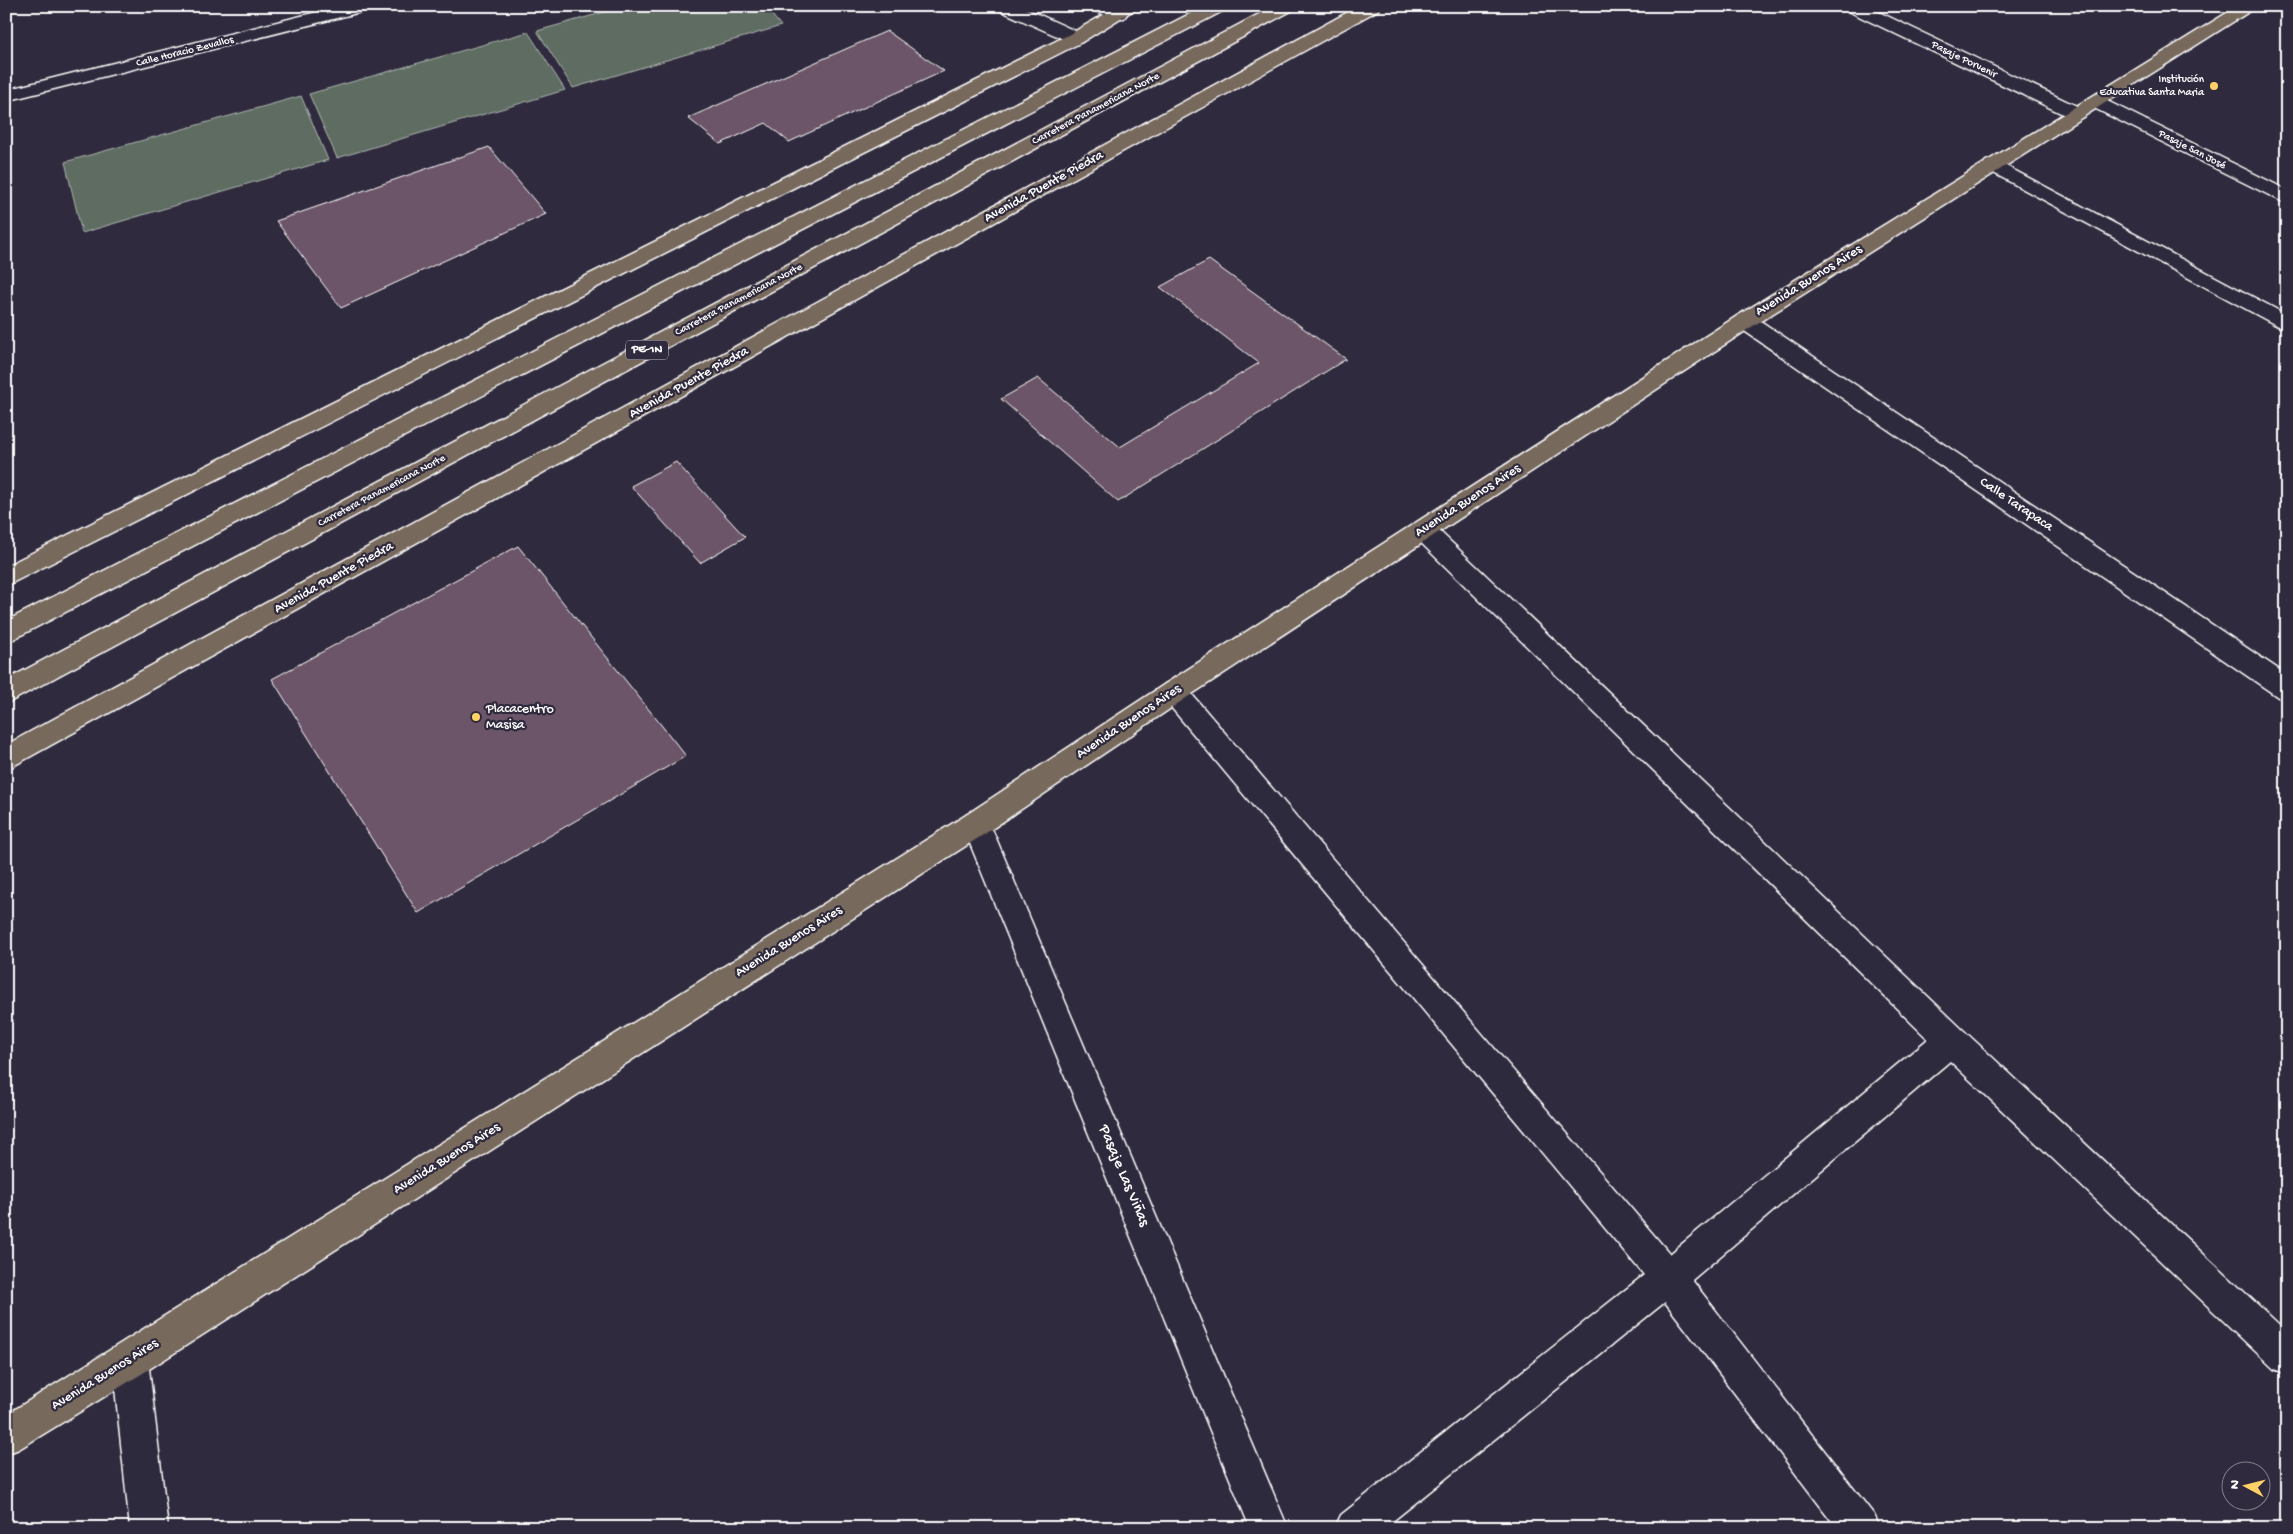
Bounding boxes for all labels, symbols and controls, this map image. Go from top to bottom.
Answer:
street label: Calle Horacio Zevallos [135,34,236,70]
street label: Pasaje Porvenir [1928,38,2000,82]
street label: Carretera Panamericana Norte [1030,70,1162,148]
place label: Institución Educativa Santa Maria [2099,74,2205,99]
marker: Institución Educativa Santa Maria [2208,80,2220,92]
street label: Pasaje San José [2155,127,2228,172]
street label: Avenida Puente Piedra [981,146,1108,227]
street label: Avenida Buenos Aires [1753,241,1866,321]
street label: Carretera Panamericana Norte [673,261,805,339]
road number: PE-1N [626,340,668,360]
street label: Avenida Puente Piedra [626,342,753,423]
street label: Carretera Panamericana Norte [316,452,448,530]
street label: Avenida Buenos Aires [1412,460,1525,542]
street label: Calle Tarapaca [1976,474,2057,537]
street label: Avenida Puente Piedra [271,537,398,618]
street label: Avenida Buenos Aires [1073,680,1185,763]
place label: Placacentro Masisa [485,701,554,734]
marker: Placacentro Masisa [470,711,482,723]
street label: Avenida Buenos Aires [733,902,846,982]
street label: Avenida Buenos Aires [391,1119,504,1199]
street label: Pasaje Las Viñas [1093,1121,1153,1231]
street label: Avenida Buenos Aires [49,1335,162,1415]
north arrow [2220,1462,2270,1512]
text: N [2227,1479,2245,1490]

